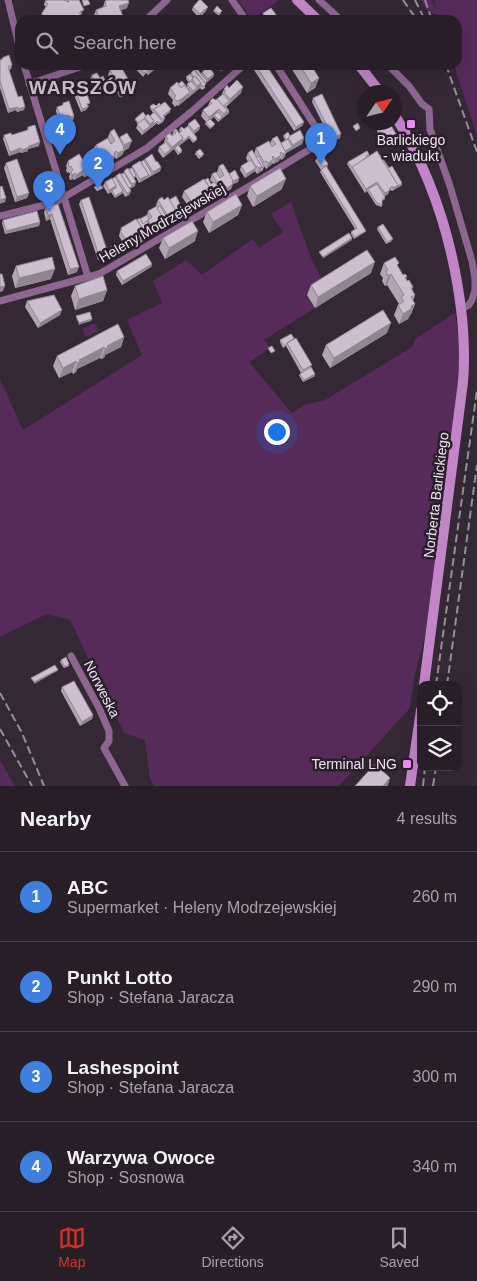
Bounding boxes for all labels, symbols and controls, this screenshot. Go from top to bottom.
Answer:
search box [15,15,462,70]
icon: search [33,29,61,57]
text: Search here [73,32,177,53]
district label: WARSZÓW [29,77,137,98]
north arrow [357,85,402,130]
pin: 4 [44,114,76,155]
marker: Barlickiego - wiadukt [405,118,417,130]
pin: 1 [305,123,337,164]
place label: Barlickiego - wiadukt [377,132,445,164]
pin: 2 [82,148,114,189]
pin: 3 [33,171,65,212]
street label: Heleny Modrzejewskiej [96,180,228,266]
your location [264,419,290,445]
street label: Norberta Barlickiego [420,431,452,559]
street label: Norweska [81,658,123,721]
map controls [417,681,462,771]
button: locate [417,681,462,726]
button: layers [417,726,462,771]
place label: Terminal LNG [311,756,397,772]
marker: Terminal LNG [401,758,413,770]
text: Nearby [20,807,91,830]
text: 4 results [397,810,457,827]
text: ABC [67,877,108,898]
text: 1 [32,888,40,905]
text: 260 m [413,888,457,905]
text: Supermarket · Heleny Modrzejewskiej [67,899,336,916]
text: Punkt Lotto [67,967,173,988]
text: 2 [32,978,40,995]
text: 290 m [413,978,457,995]
text: Shop · Stefana Jaracza [67,989,234,1006]
text: Lashespoint [67,1057,179,1078]
text: 3 [32,1068,40,1085]
text: 300 m [413,1068,457,1085]
text: Shop · Stefana Jaracza [67,1079,234,1096]
text: Warzywa Owoce [67,1147,215,1168]
text: 4 [32,1158,40,1175]
text: 340 m [413,1158,457,1175]
text: Shop · Sosnowa [67,1169,184,1186]
tab: Map [58,1224,86,1270]
tab: Directions [202,1224,264,1270]
tab: Saved [379,1224,419,1270]

